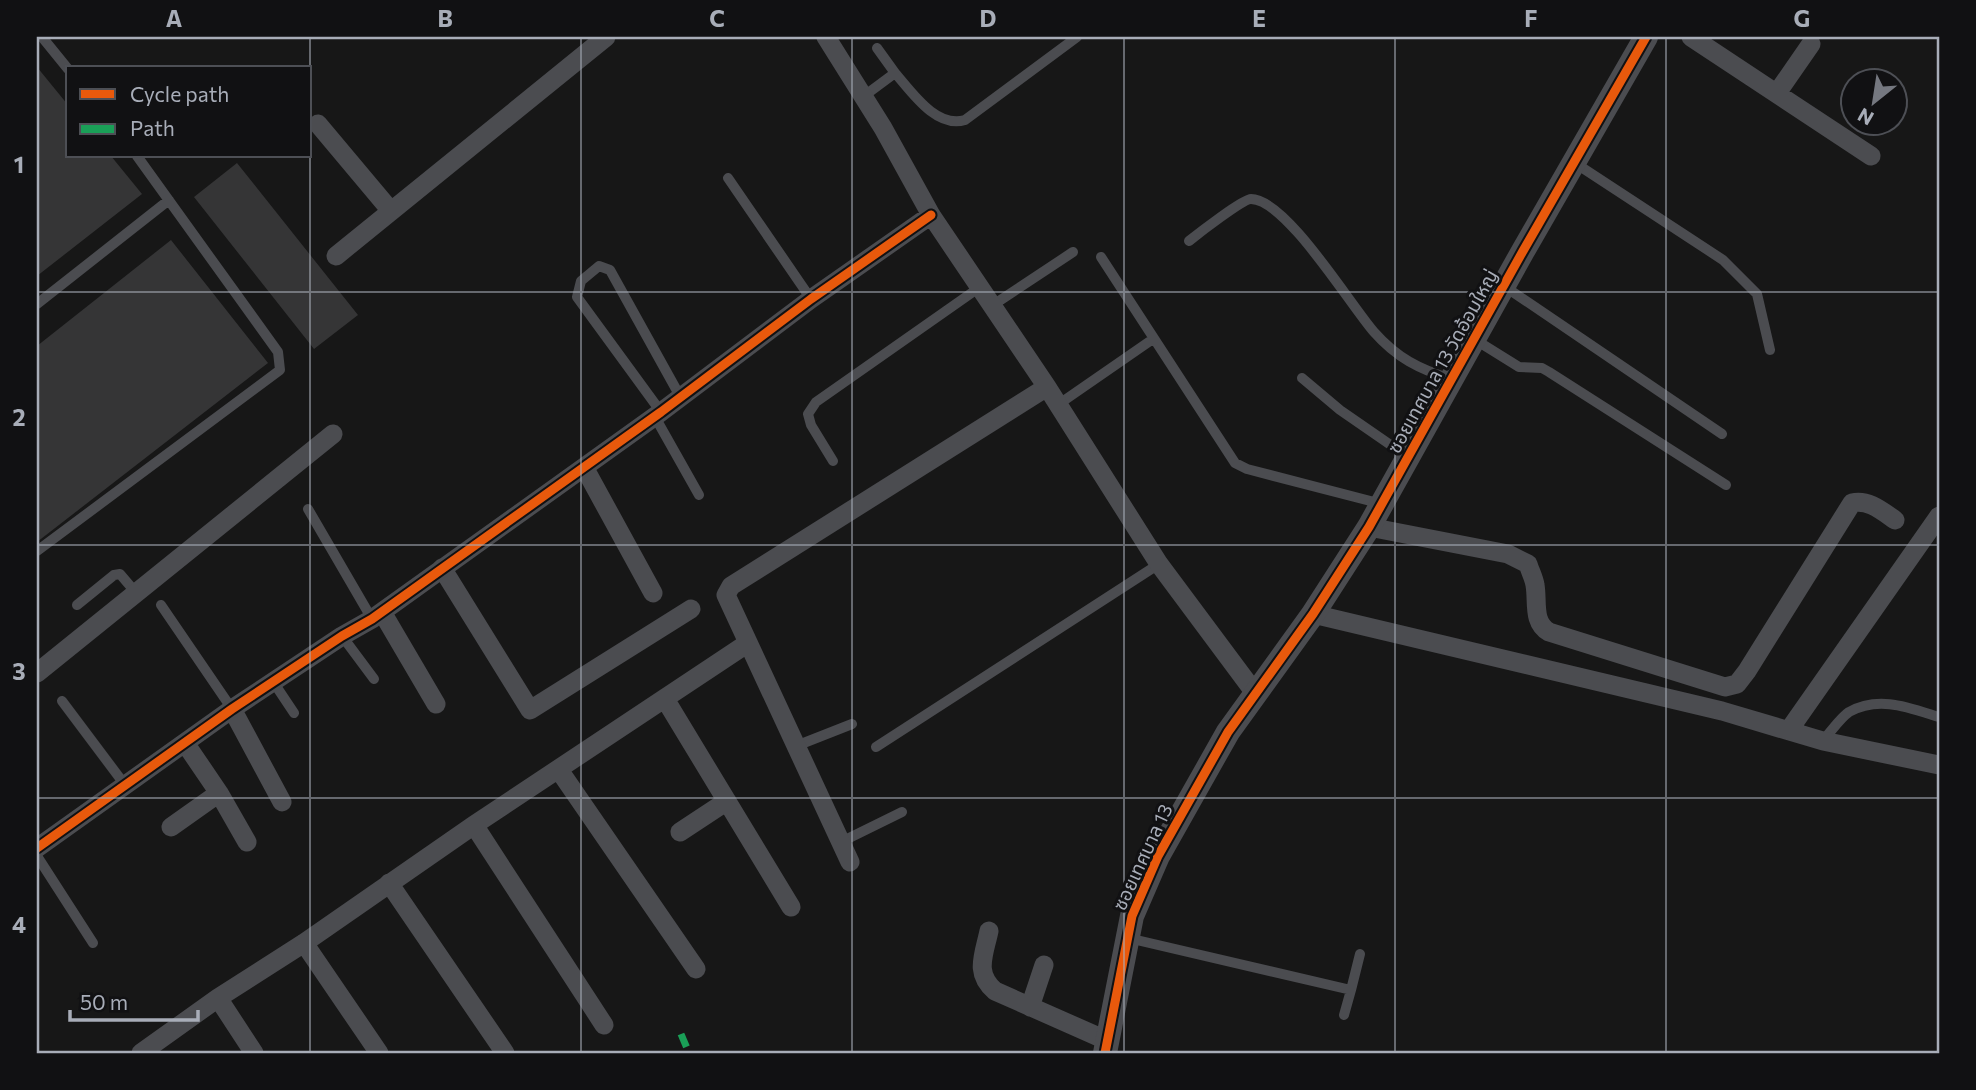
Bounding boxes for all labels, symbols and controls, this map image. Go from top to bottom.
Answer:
text: A [166,4,183,32]
text: B [437,4,453,32]
text: C [709,4,725,32]
text: D [980,4,997,32]
text: E [1252,4,1266,32]
text: F [1524,4,1538,32]
text: G [1794,4,1810,32]
legend [66,66,312,158]
north arrow [1840,66,1910,136]
text: Cycle path [130,81,229,106]
text: N [1853,104,1877,131]
text: Path [130,115,175,140]
text: 1 [14,150,24,178]
street label: ซอยเทศบาล 13 วัดอ้อมใหญ่ [1382,265,1502,457]
text: 2 [12,403,26,431]
text: 3 [12,657,26,685]
street label: ซอยเทศบาล 13 [1107,800,1177,914]
text: 4 [12,910,26,938]
scale bar [70,978,198,1022]
text: 50 m [80,989,128,1014]

